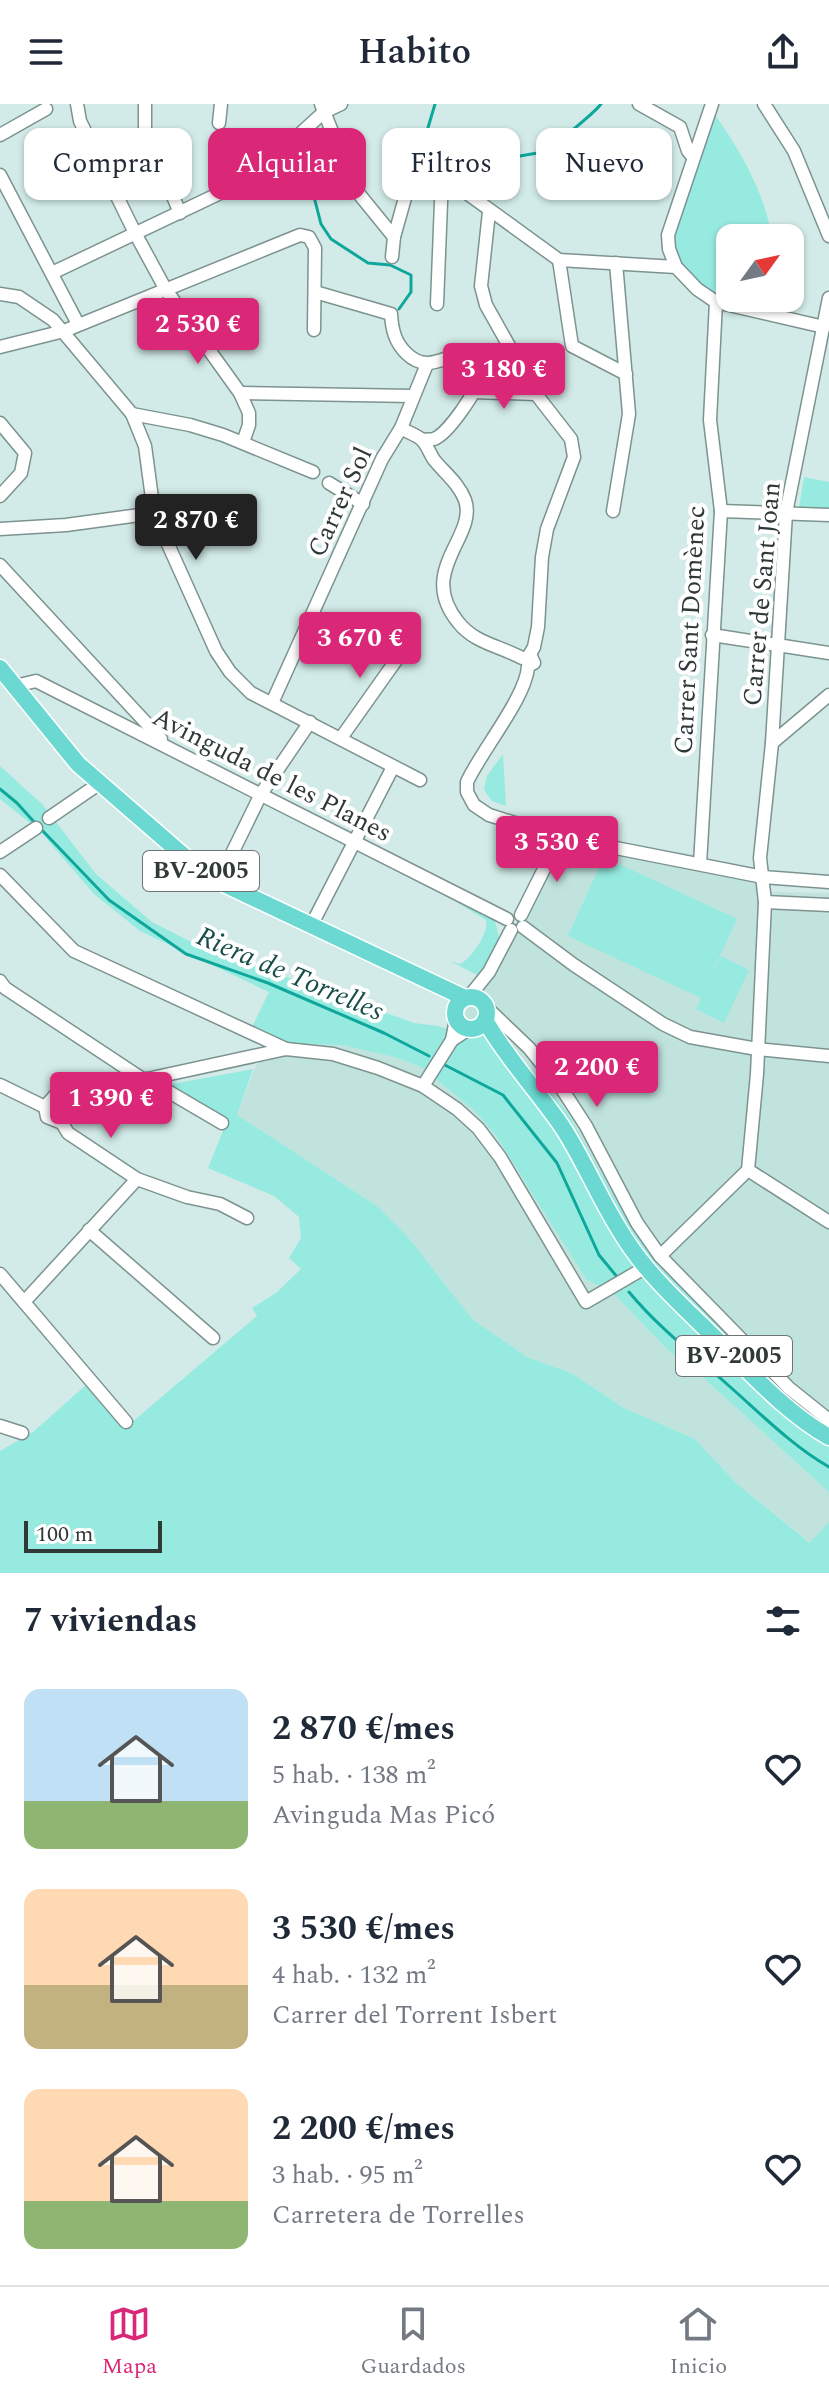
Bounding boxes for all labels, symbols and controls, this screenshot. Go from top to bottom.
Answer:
text: Habito [358,25,471,80]
icon: menu [24,30,68,74]
icon: share [761,30,805,74]
chip: Comprar [24,128,192,200]
chip: Alquilar [208,128,366,200]
chip: Filtros [382,128,520,200]
chip: Nuevo [536,128,672,200]
north arrow [716,224,804,312]
map controls [716,224,804,312]
pin: 2 530 € [124,298,272,366]
text: 2 530 € [155,304,241,344]
pin: 3 180 € [430,343,578,411]
text: 3 180 € [461,349,547,389]
street label: Carrer Sol [297,440,383,564]
street label: Carrer de Sant Joan [732,480,792,708]
pin: 2 870 € [122,494,270,562]
text: 2 870 € [153,500,239,540]
street label: Carrer Sant Domènec [664,505,716,755]
pin: 3 670 € [286,612,434,680]
text: 3 670 € [317,618,403,658]
street label: Avinguda de les Planes [145,697,399,853]
pin: 3 530 € [483,816,631,884]
text: 3 530 € [514,822,600,862]
road number: BV-2005 [143,851,259,891]
water label: Riera de Torrelles [190,915,390,1033]
pin: 2 200 € [523,1041,671,1109]
text: 2 200 € [554,1047,640,1087]
pin: 1 390 € [37,1072,185,1140]
text: 1 390 € [68,1078,154,1118]
road number: BV-2005 [676,1336,792,1376]
scale bar [24,1517,162,1553]
text: 100 m [36,1518,93,1551]
text: 7 viviendas [24,1595,197,1647]
icon: filters [761,1599,805,1643]
text: 2 870 €/mes [272,1703,455,1755]
icon: home [88,1721,184,1817]
icon: heart [761,1747,805,1791]
text: 5 hab. · 138 m² [272,1755,435,1795]
text: Avinguda Mas Picó [272,1795,495,1835]
text: 3 530 €/mes [272,1903,455,1955]
icon: home [88,1921,184,2017]
icon: heart [761,1947,805,1991]
text: 4 hab. · 132 m² [272,1955,435,1995]
text: Carrer del Torrent Isbert [272,1995,557,2035]
text: 2 200 €/mes [272,2103,455,2155]
icon: home [88,2121,184,2217]
icon: heart [761,2147,805,2191]
text: 3 hab. · 95 m² [272,2155,422,2195]
text: Carretera de Torrelles [272,2195,525,2235]
tab: Mapa [102,2302,157,2383]
tab: Guardados [361,2302,466,2383]
tab: Inicio [670,2302,727,2383]

